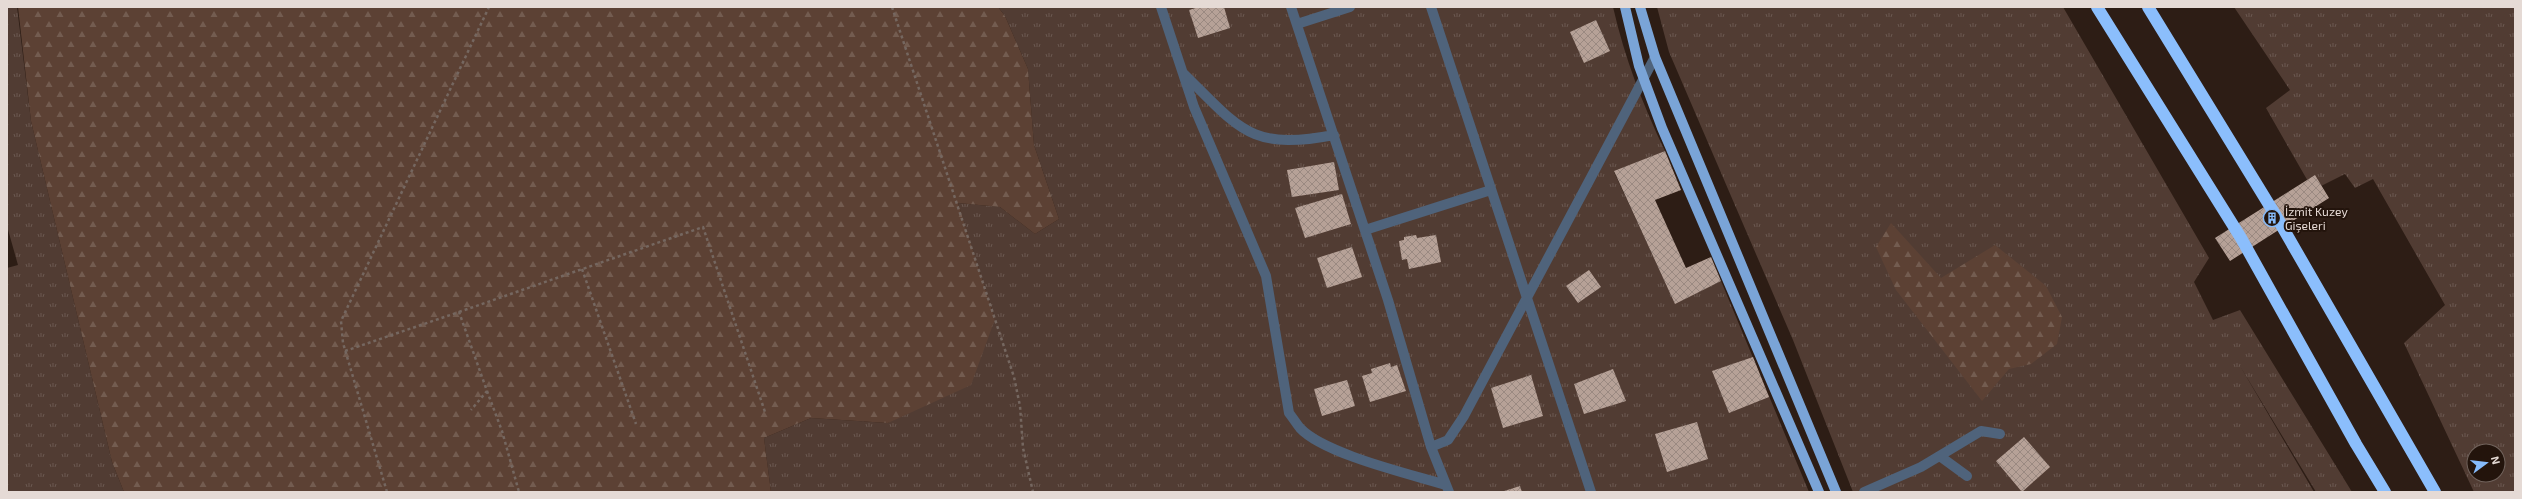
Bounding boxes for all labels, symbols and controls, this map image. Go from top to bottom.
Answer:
place label: İzmit Kuzey Gişeleri [2285,204,2348,233]
building icon: İzmit Kuzey Gişeleri [2262,208,2282,228]
north arrow [2466,443,2506,483]
text: N [2489,455,2503,466]

